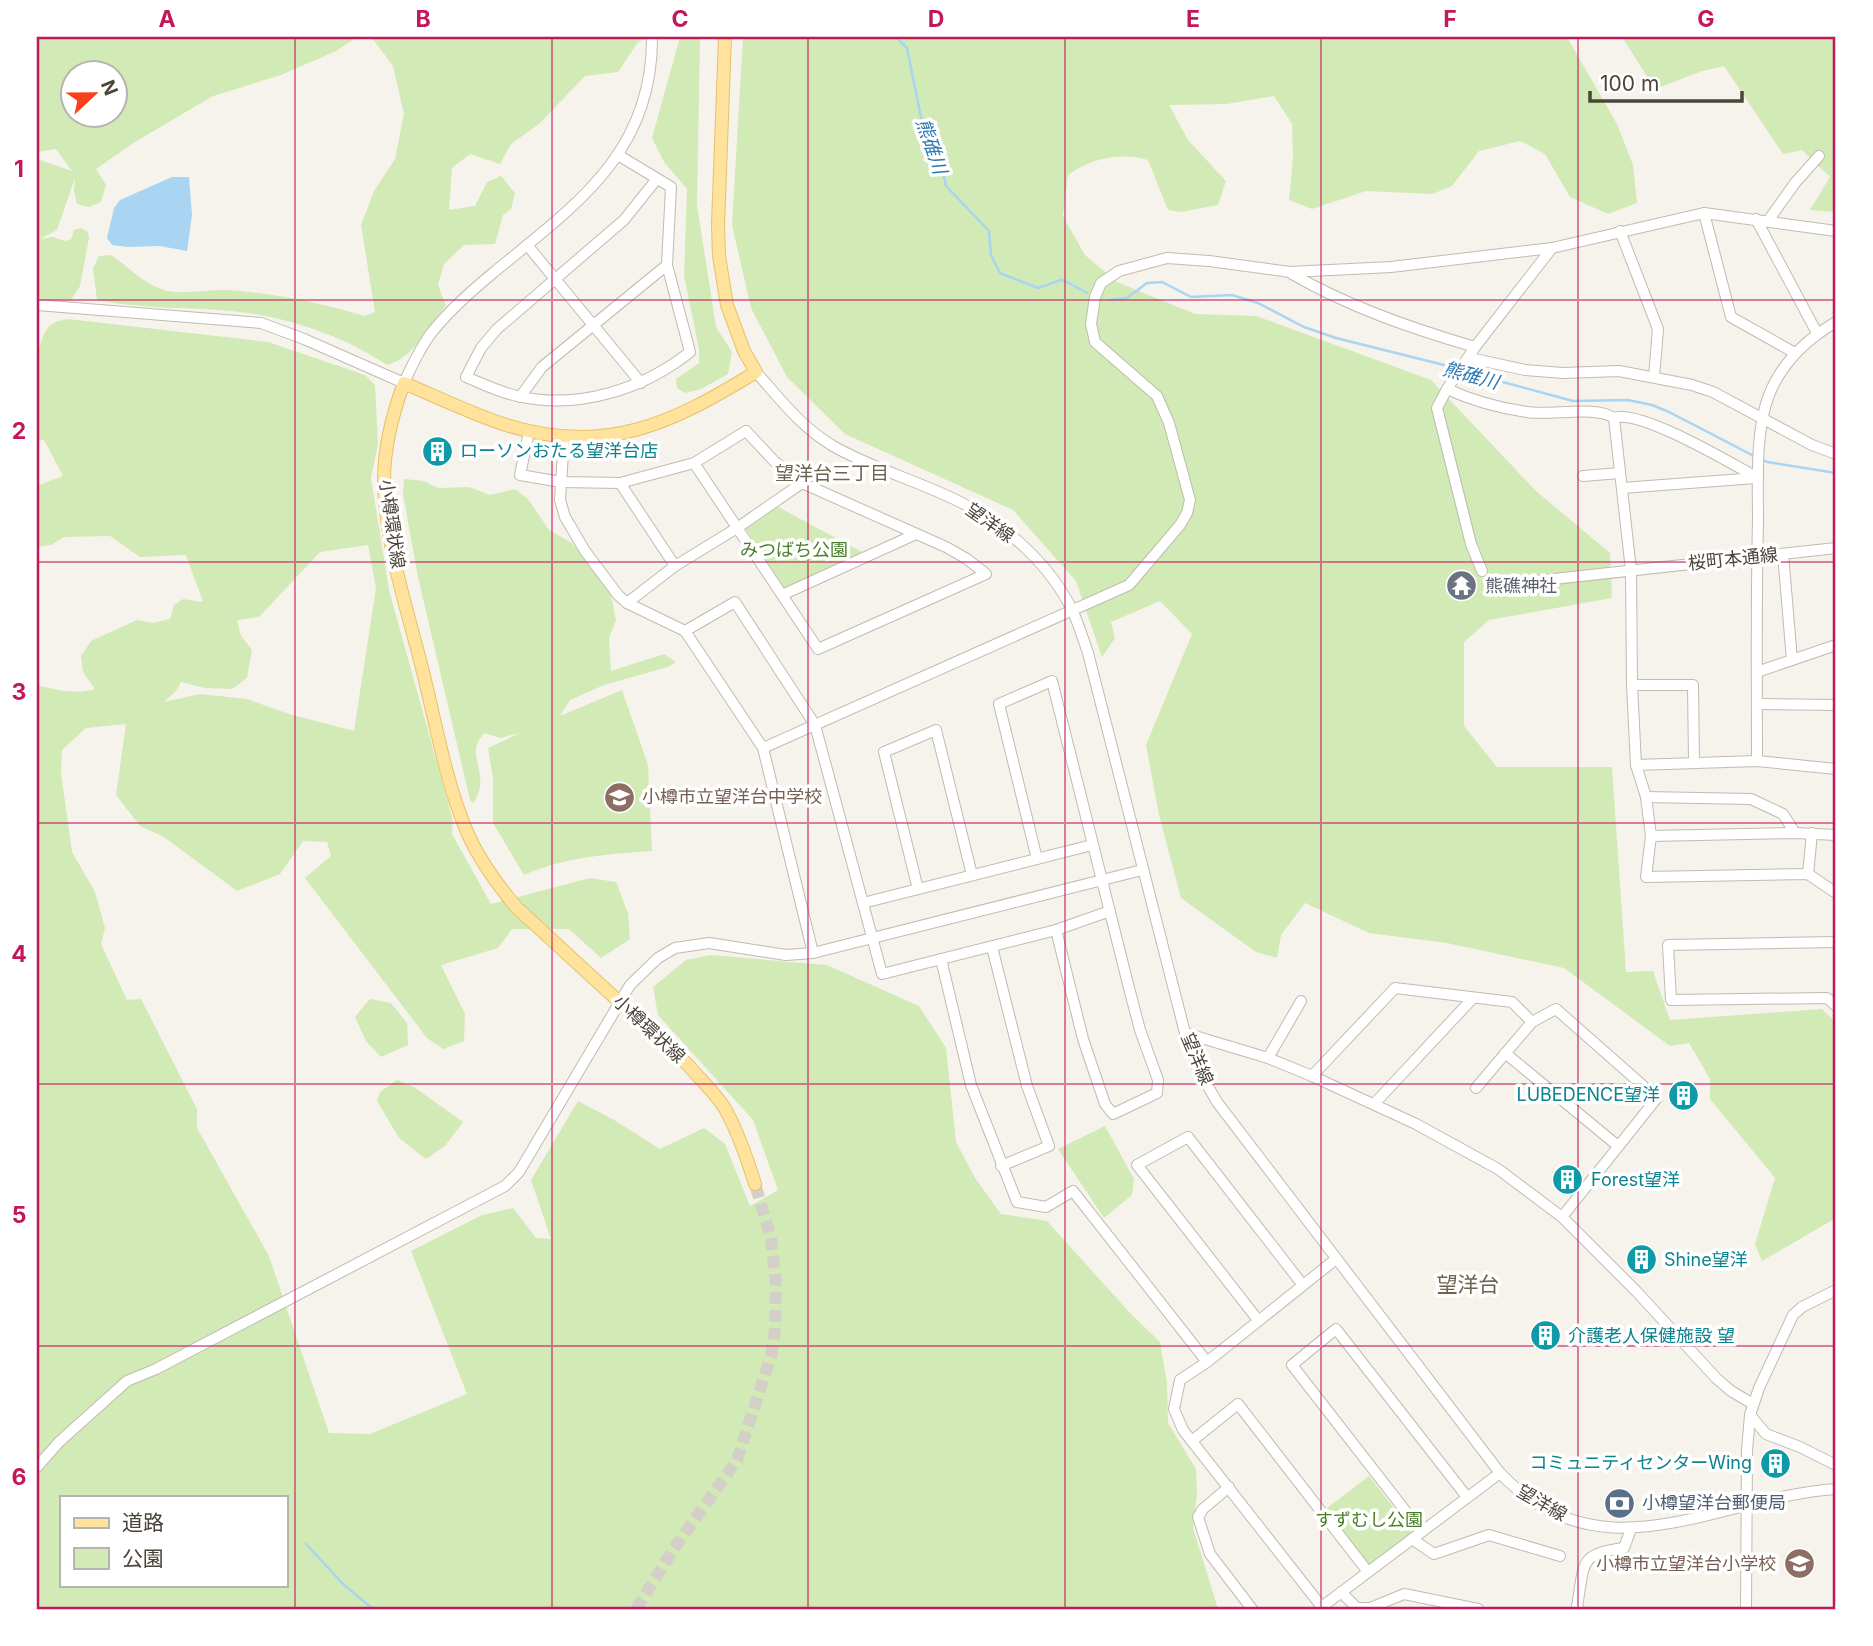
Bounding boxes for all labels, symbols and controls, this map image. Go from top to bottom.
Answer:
text: A [158,5,176,33]
text: B [415,5,431,33]
text: C [671,5,689,33]
text: D [928,5,944,33]
text: E [1186,5,1200,33]
text: F [1443,5,1457,33]
text: G [1697,5,1715,33]
north arrow [60,60,130,130]
scale bar [1590,60,1742,104]
text: 100 m [1600,71,1659,96]
text: N [96,77,123,99]
water label: 熊碓川 [911,115,952,179]
text: 1 [14,155,24,183]
water label: 熊碓川 [1440,357,1503,394]
text: 2 [12,417,26,445]
building icon: ローソンおたる望洋台店 [420,434,454,468]
place label: ローソンおたる望洋台店 [460,440,658,461]
district label: 望洋台三丁目 [775,462,889,485]
street label: 小樽環状線 [376,478,409,570]
street label: 望洋線 [962,499,1018,547]
park label: みつばち公園 [740,539,848,560]
street label: 桜町本通線 [1687,543,1779,574]
temple icon: 熊礁神社 [1445,569,1479,603]
place label: 熊礁神社 [1485,575,1557,596]
text: 3 [12,678,26,706]
school or university icon: 小樽市立望洋台中学校 [602,780,636,814]
place label: 小樽市立望洋台中学校 [642,786,822,807]
text: 4 [11,940,27,968]
street label: 小樽環状線 [609,990,689,1067]
street label: 望洋線 [1177,1030,1218,1088]
building icon: LUBEDENCE望洋 [1666,1078,1700,1112]
place label: LUBEDENCE望洋 [1516,1084,1660,1105]
building icon: Forest望洋 [1551,1163,1585,1197]
place label: Forest望洋 [1591,1169,1680,1190]
text: 5 [12,1201,26,1229]
building icon: Shine望洋 [1624,1243,1658,1277]
place label: Shine望洋 [1664,1249,1748,1270]
district label: 望洋台 [1437,1272,1500,1297]
building icon: 介護老人保健施設 望 [1528,1319,1562,1353]
place label: 介護老人保健施設 望 [1568,1325,1735,1346]
building icon: コミュニティセンターWing [1758,1446,1792,1480]
place label: コミュニティセンターWing [1529,1452,1752,1473]
text: 6 [12,1463,26,1491]
street label: 望洋線 [1514,1480,1571,1525]
bank icon: 小樽望洋台郵便局 [1602,1486,1636,1520]
place label: 小樽望洋台郵便局 [1642,1492,1786,1513]
legend [60,1496,287,1586]
park label: すずむし公園 [1315,1509,1423,1530]
text: 道路 [122,1510,164,1535]
text: 公園 [122,1546,164,1571]
school or university icon: 小樽市立望洋台小学校 [1782,1547,1816,1581]
place label: 小樽市立望洋台小学校 [1596,1553,1776,1574]

